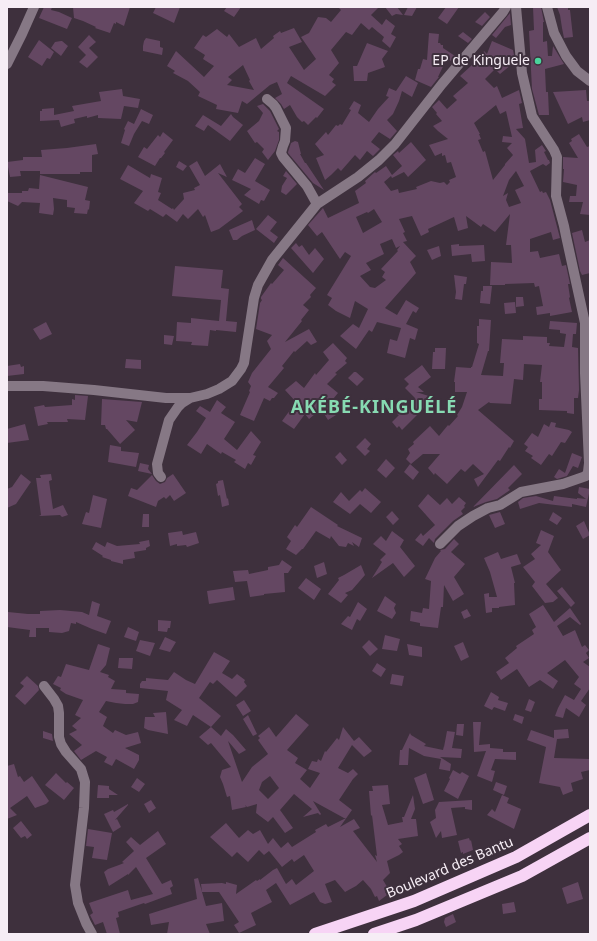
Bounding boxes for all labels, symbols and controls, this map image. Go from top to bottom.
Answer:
place label: EP de Kinguele [432,53,530,69]
marker: EP de Kinguele [533,56,543,66]
district label: AKÉBÉ-KINGUÉLÉ [291,397,457,419]
street label: Boulevard des Bantu [384,834,516,902]

